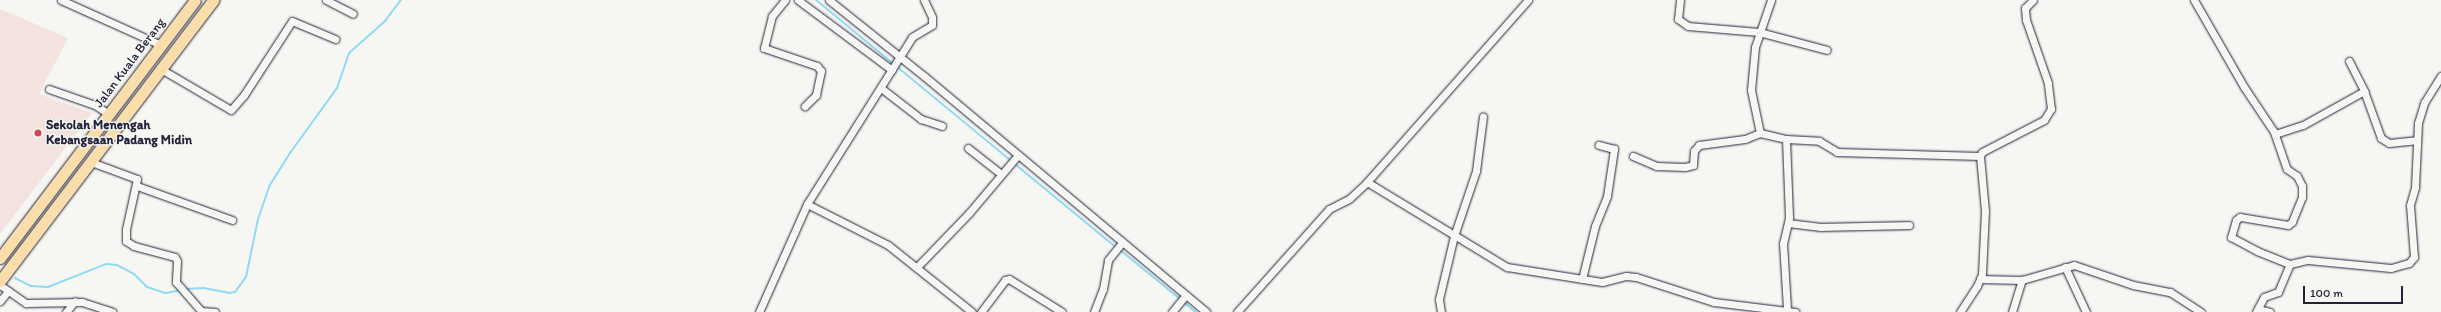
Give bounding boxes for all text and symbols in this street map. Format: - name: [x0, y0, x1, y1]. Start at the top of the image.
- street label: Jalan Kuala Berang: [91, 15, 169, 111]
- place label: Sekolah Menengah Kebangsaan Padang Midin: [46, 118, 191, 149]
- marker: Sekolah Menengah Kebangsaan Padang Midin: [33, 128, 43, 138]
- scale bar: [2305, 278, 2405, 304]
- text: 100 m: [2310, 286, 2343, 300]

